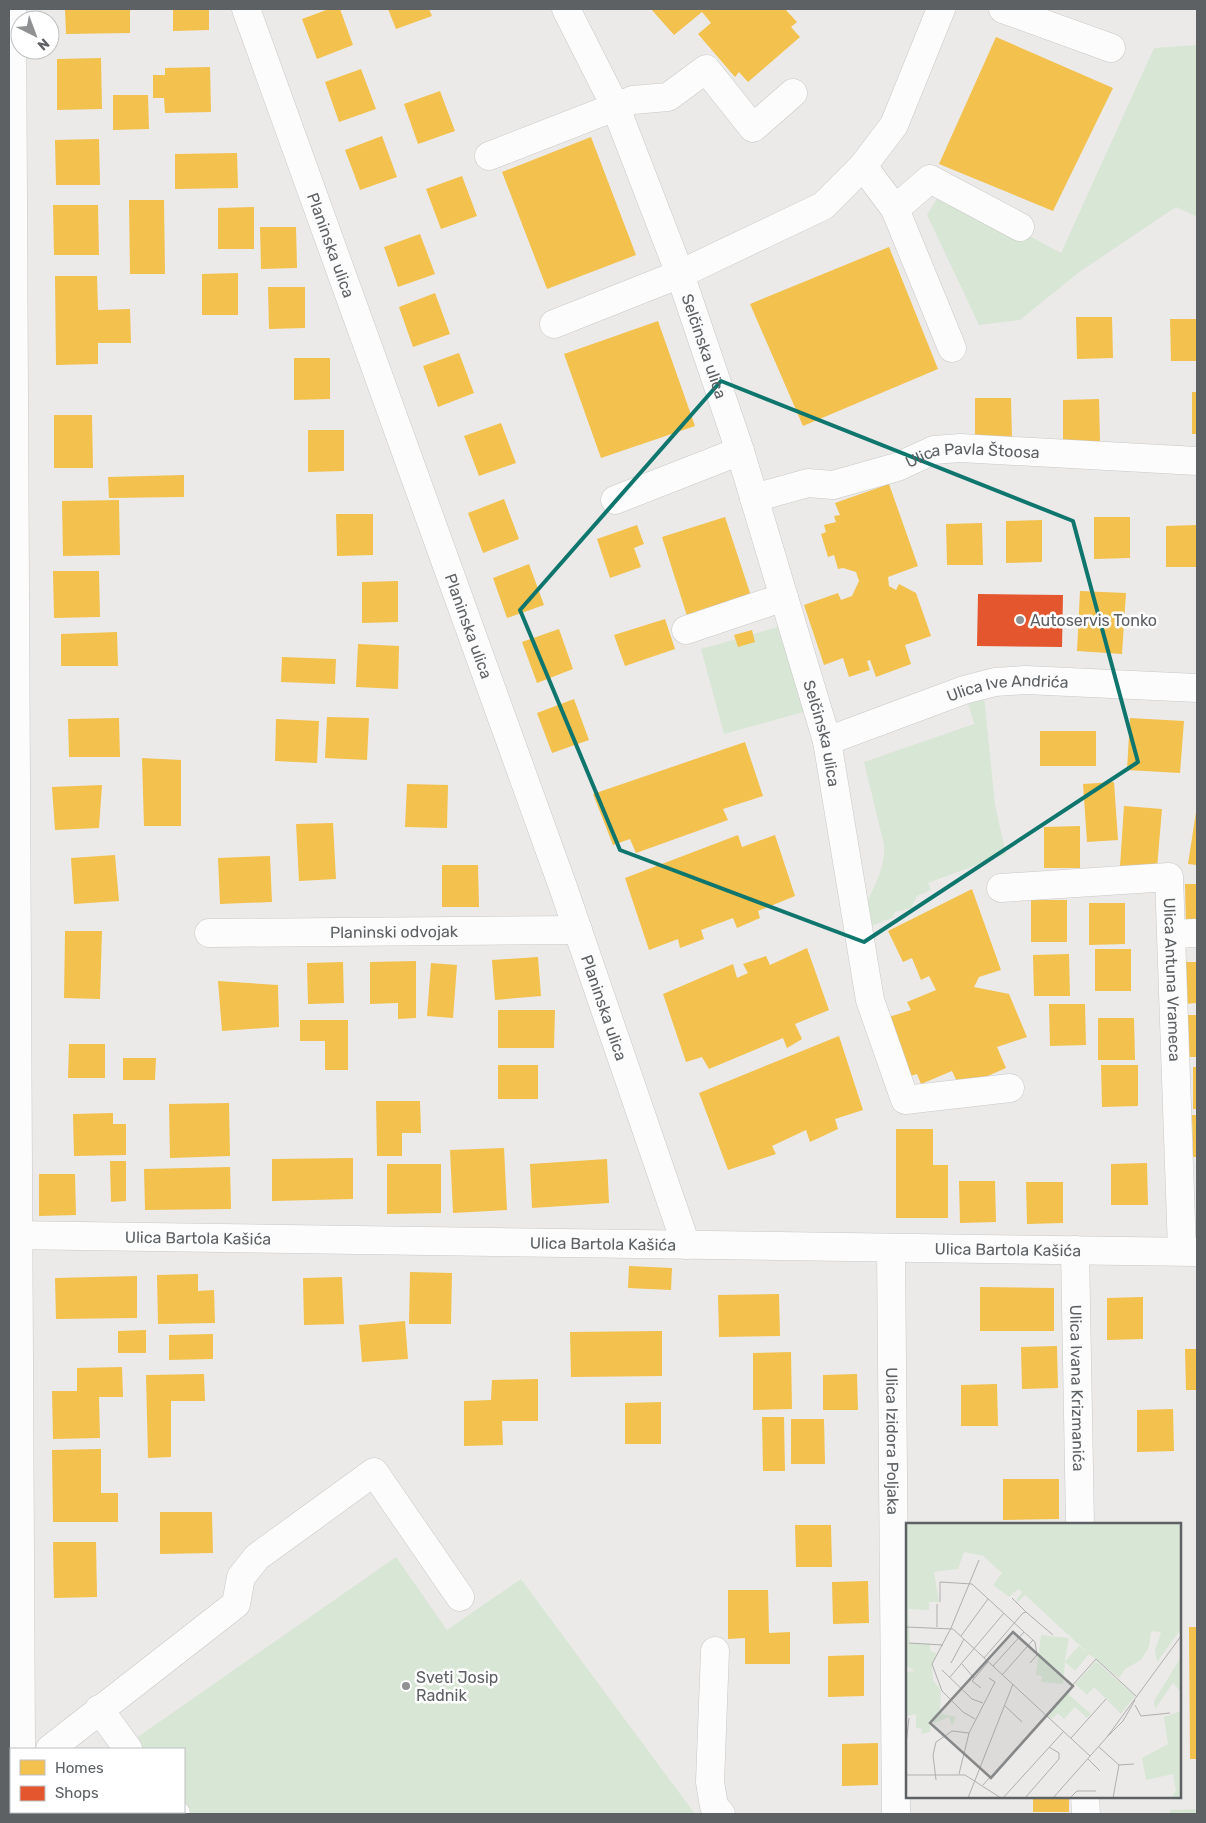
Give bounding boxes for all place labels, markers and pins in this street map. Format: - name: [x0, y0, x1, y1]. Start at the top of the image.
- place label: Autoservis Tonko: [1030, 611, 1157, 630]
- marker: Autoservis Tonko: [1014, 614, 1026, 626]
- place label: Sveti Josip Radnik: [416, 1668, 498, 1705]
- marker: Sveti Josip Radnik: [400, 1680, 412, 1692]

